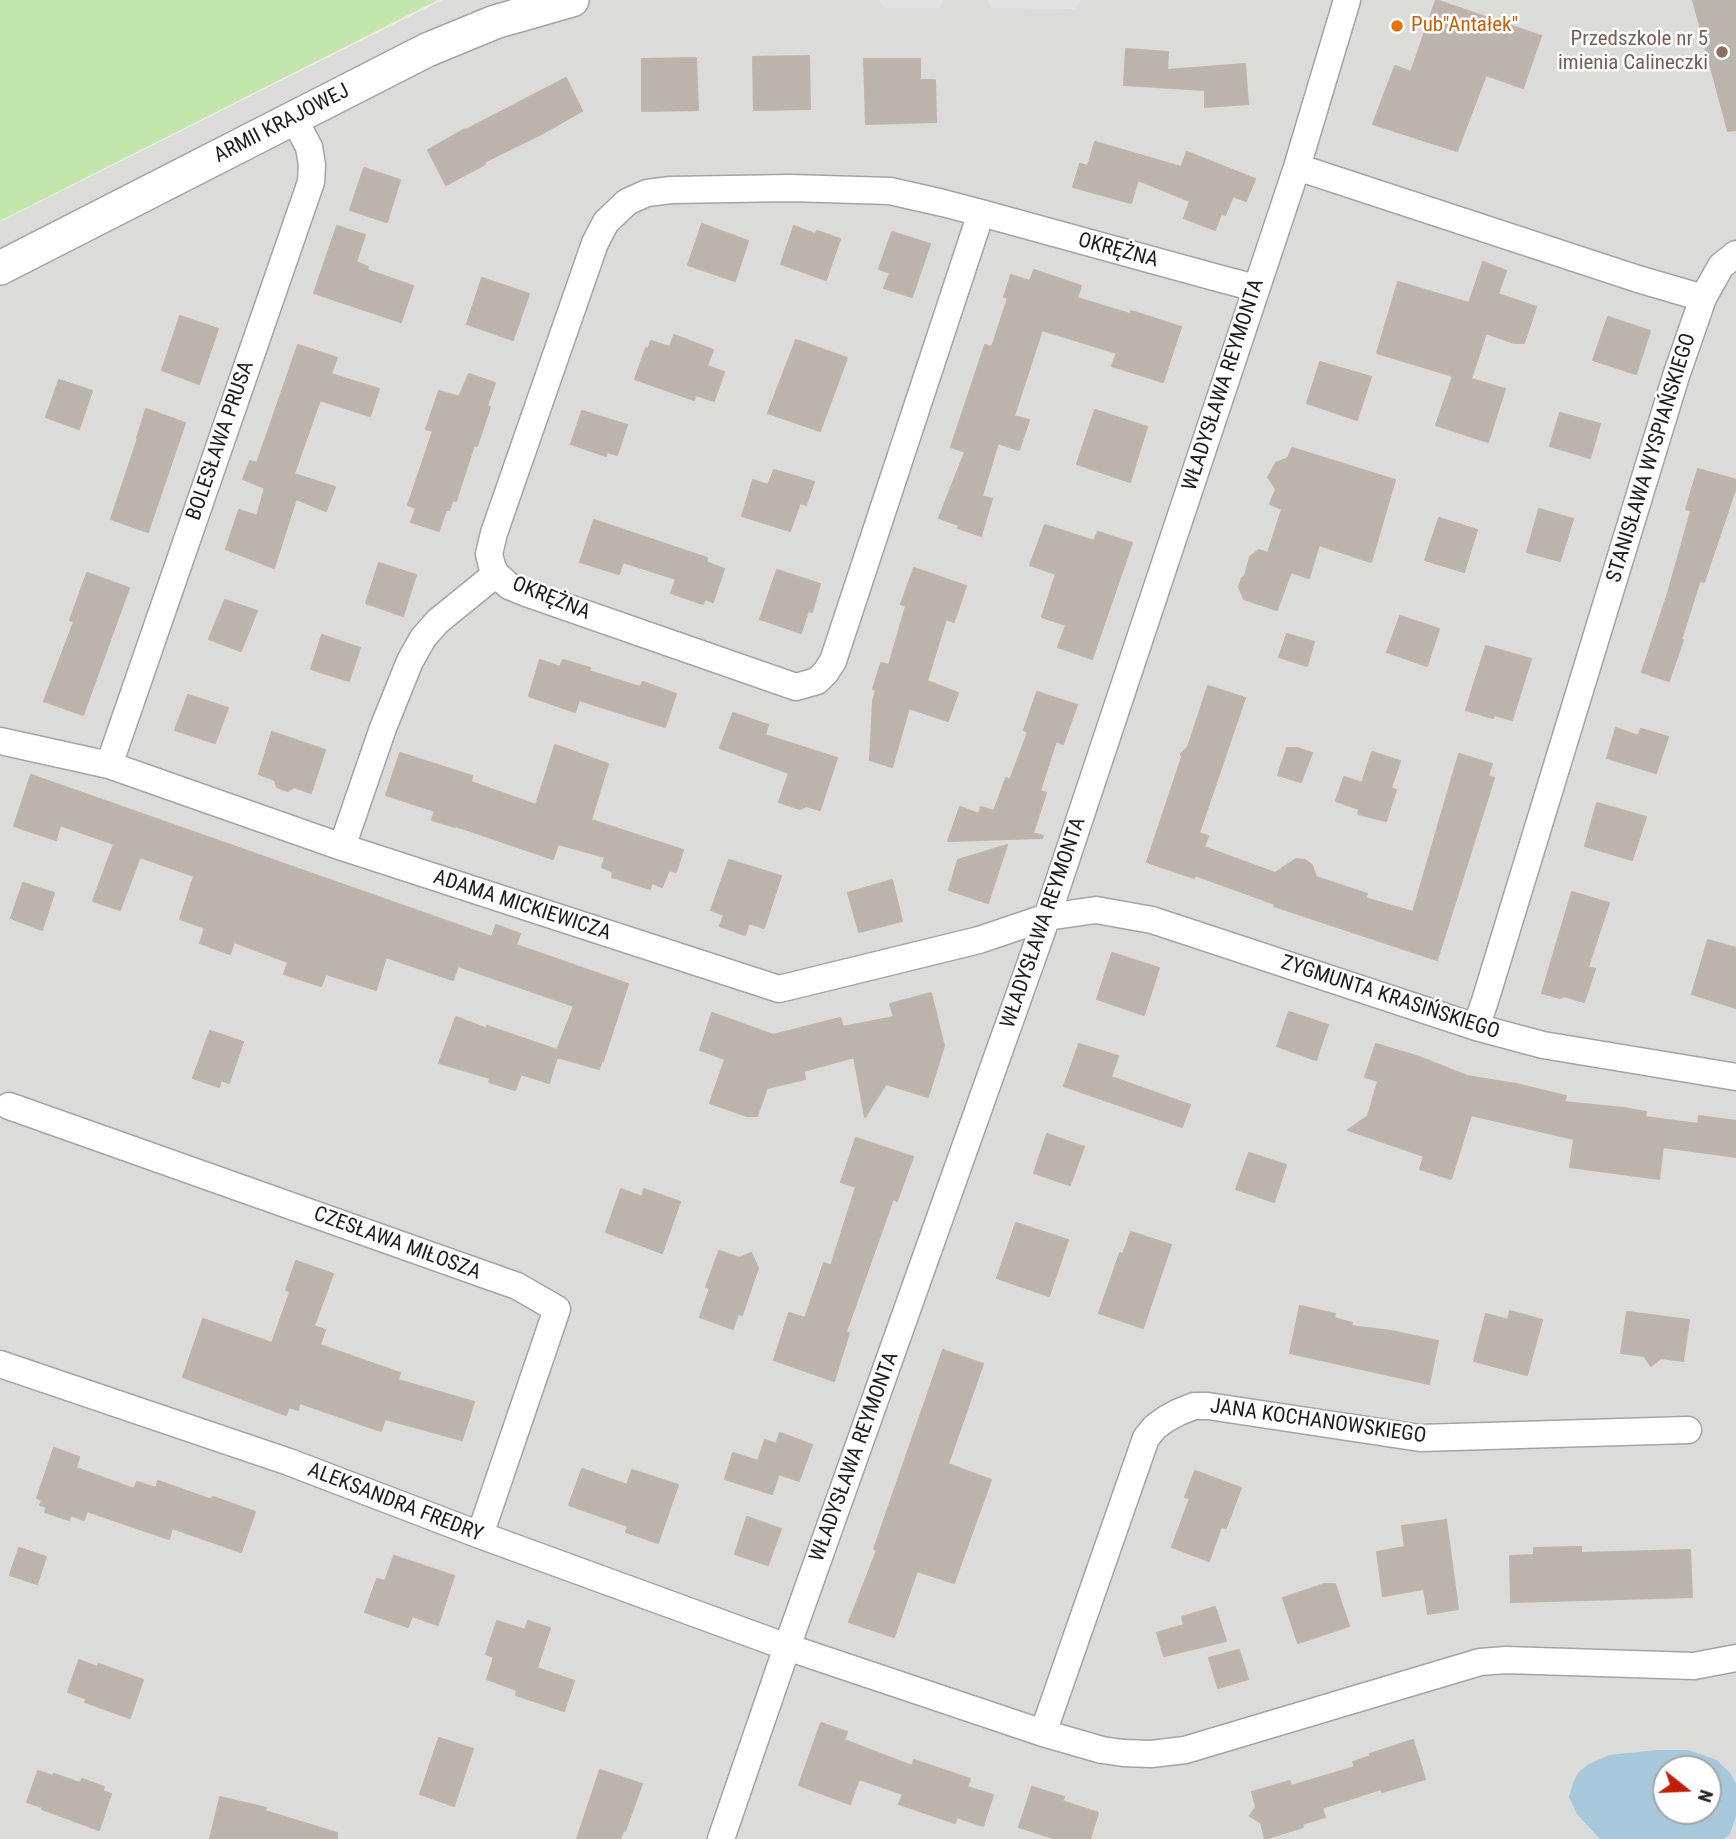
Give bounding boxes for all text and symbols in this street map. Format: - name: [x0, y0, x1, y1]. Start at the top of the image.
- place label: Pub"Antałek": [1411, 13, 1518, 39]
- marker: Pub"Antałek": [1389, 18, 1405, 34]
- place label: Przedszkole nr 5 imienia Calineczki: [1558, 27, 1708, 77]
- marker: Przedszkole nr 5 imienia Calineczki: [1714, 44, 1730, 60]
- street label: ARMII KRAJOWEJ: [210, 79, 354, 169]
- street label: OKRĘŻNA: [1075, 228, 1161, 274]
- street label: WŁADYSŁAWA REYMONTA: [1178, 276, 1270, 494]
- street label: STANISŁAWA WYSPIAŃSKIEGO: [1602, 330, 1702, 586]
- street label: BOLESŁAWA PRUSA: [182, 358, 260, 524]
- street label: OKRĘŻNA: [508, 572, 594, 626]
- street label: WŁADYSŁAWA REYMONTA: [996, 814, 1092, 1032]
- street label: ADAMA MICKIEWICZA: [430, 865, 614, 947]
- street label: ZYGMUNTA KRASIŃSKIEGO: [1277, 951, 1503, 1045]
- street label: CZESŁAWA MIŁOSZA: [310, 1202, 484, 1286]
- street label: WŁADYSŁAWA REYMONTA: [805, 1349, 905, 1565]
- street label: JANA KOCHANOWSKIEGO: [1208, 1394, 1428, 1450]
- street label: ALEKSANDRA FREDRY: [304, 1458, 486, 1548]
- north arrow: [1652, 1755, 1722, 1825]
- text: N: [1693, 1787, 1718, 1805]

